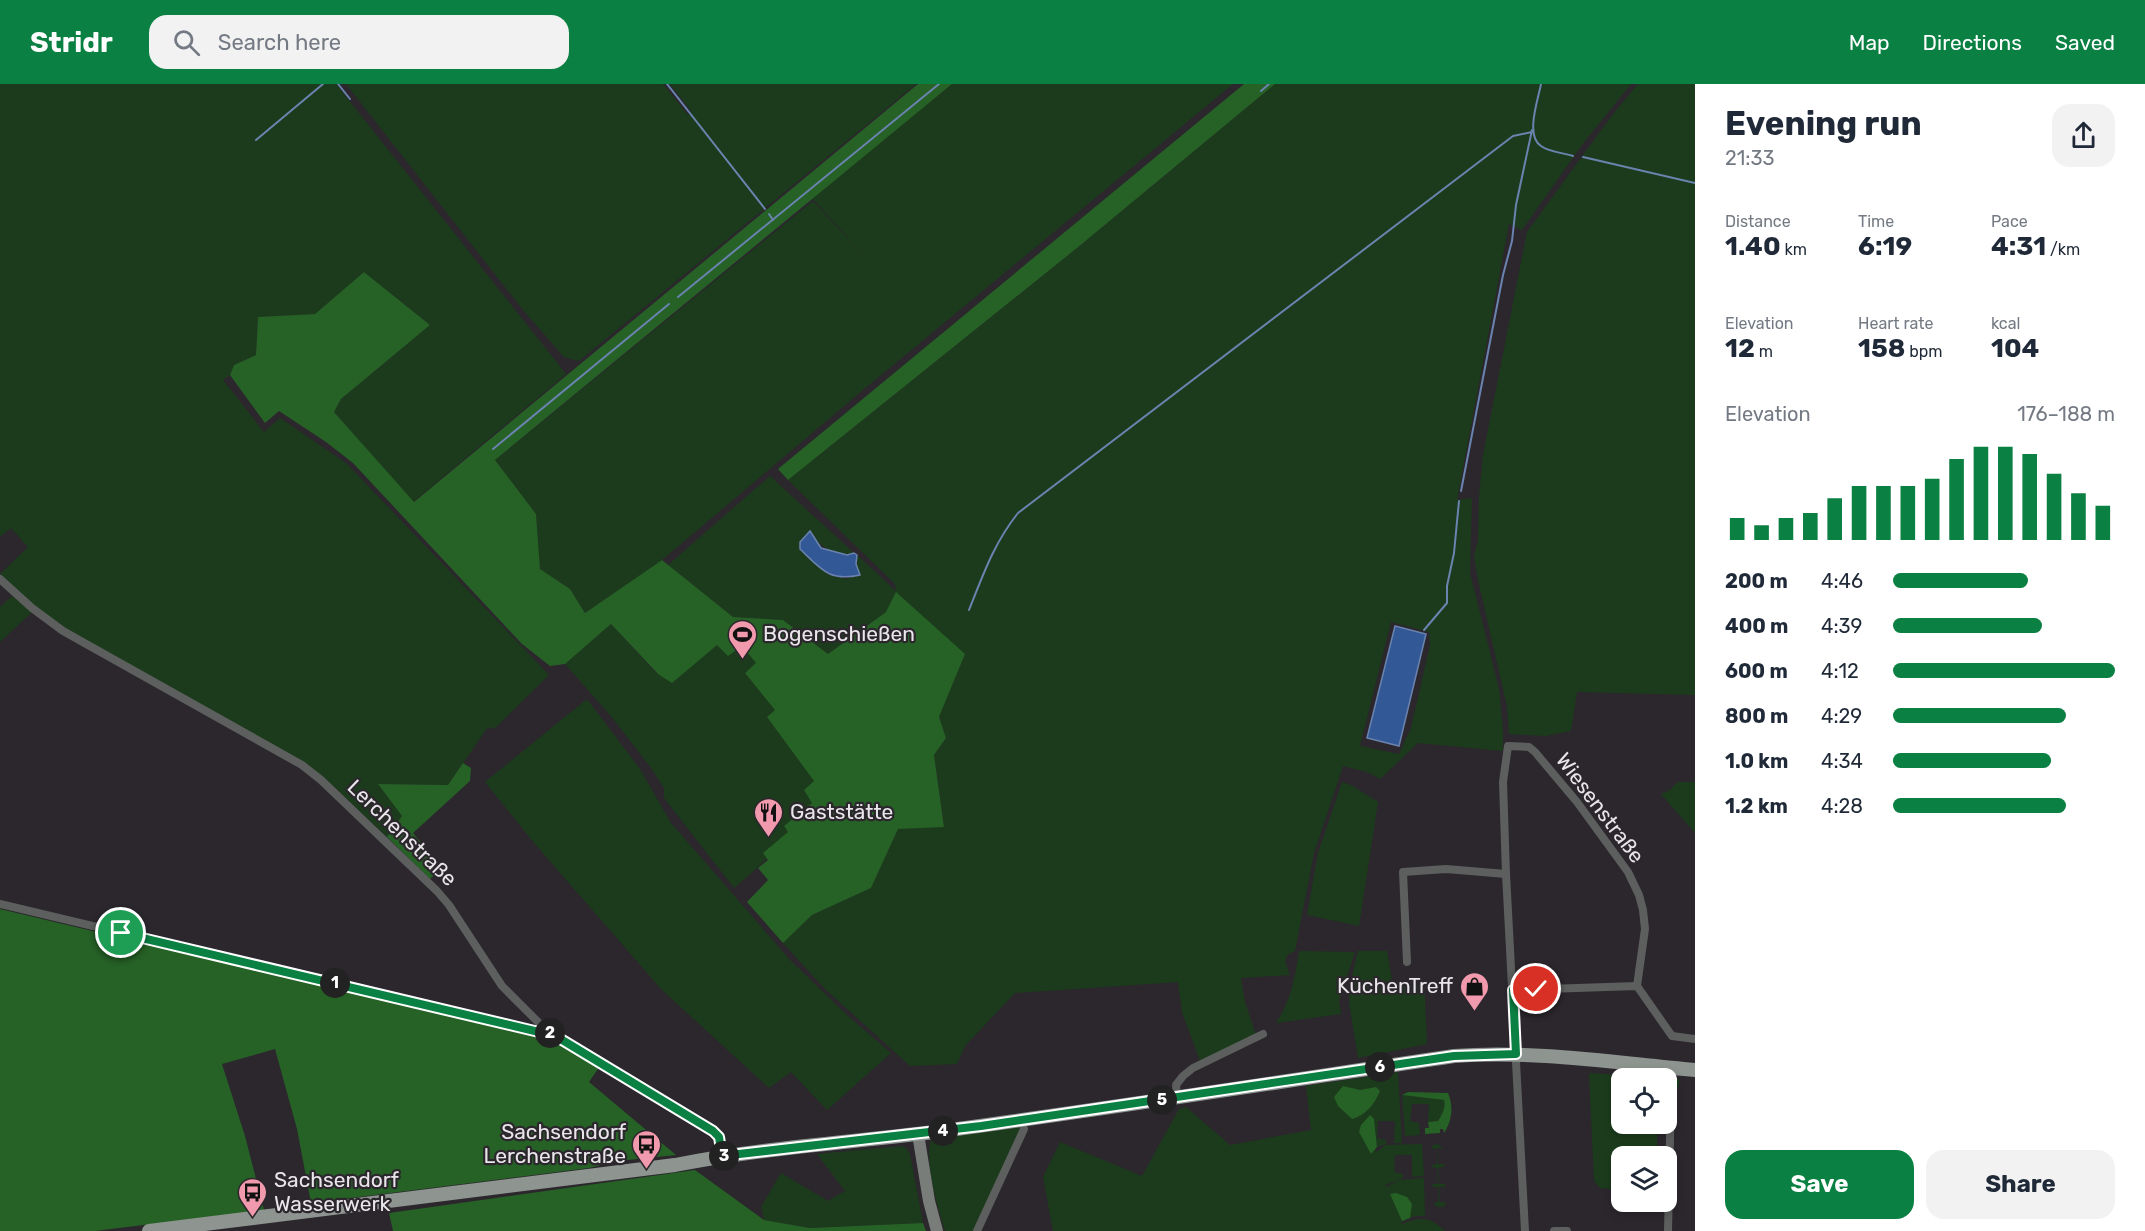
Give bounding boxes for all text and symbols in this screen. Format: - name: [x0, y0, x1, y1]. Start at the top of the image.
- search box: [149, 15, 569, 69]
- text: Stridr: [30, 26, 113, 59]
- icon: search: [170, 26, 203, 59]
- text: Search here: [218, 29, 341, 56]
- text: Map: [1849, 30, 1890, 55]
- text: Directions: [1923, 30, 2022, 55]
- text: Saved: [2055, 30, 2115, 55]
- text: Evening run: [1725, 104, 1922, 143]
- button: share: [2052, 104, 2115, 167]
- text: 21:33: [1725, 146, 1774, 170]
- text: Distance: [1725, 212, 1791, 231]
- text: Time: [1858, 212, 1894, 231]
- text: Pace: [1991, 212, 2028, 231]
- text: 1.40: [1725, 231, 1781, 262]
- text: 6:19: [1858, 231, 1912, 262]
- text: 4:31: [1991, 231, 2046, 262]
- text: km: [1781, 240, 1807, 259]
- text: /km: [2046, 240, 2080, 259]
- text: Elevation: [1725, 314, 1794, 333]
- text: Heart rate: [1858, 314, 1933, 333]
- text: kcal: [1991, 314, 2020, 333]
- text: 12: [1725, 333, 1755, 364]
- text: 158: [1858, 333, 1905, 364]
- text: 104: [1991, 333, 2039, 364]
- text: m: [1755, 342, 1773, 361]
- text: bpm: [1905, 342, 1943, 361]
- text: Elevation: [1725, 402, 1811, 426]
- text: 176–188 m: [2017, 402, 2115, 426]
- text: 200 m: [1725, 569, 1788, 593]
- text: 4:46: [1821, 569, 1863, 593]
- text: 400 m: [1725, 614, 1788, 638]
- text: 4:39: [1821, 614, 1862, 638]
- sports icon: Bogenschießen: [726, 618, 758, 660]
- place label: Bogenschießen: [763, 621, 915, 646]
- text: 600 m: [1725, 659, 1788, 683]
- text: 4:12: [1821, 659, 1859, 683]
- text: 800 m: [1725, 704, 1788, 728]
- text: 4:29: [1821, 704, 1862, 728]
- street label: Wiesenstraße: [1551, 748, 1650, 868]
- text: 1.0 km: [1725, 749, 1788, 773]
- text: 4:34: [1821, 749, 1863, 773]
- street label: Lerchenstraße: [342, 774, 462, 891]
- text: 1.2 km: [1725, 794, 1788, 818]
- text: 4:28: [1821, 794, 1863, 818]
- restaurant icon: Gaststätte: [753, 796, 785, 838]
- place label: Gaststätte: [790, 799, 893, 824]
- pin: [95, 907, 146, 958]
- icon: arrive: [104, 916, 137, 949]
- pin: [1510, 963, 1561, 1014]
- pin: 1: [320, 968, 350, 998]
- shop icon: KüchenTreff: [1458, 970, 1490, 1012]
- icon: check: [1519, 972, 1552, 1005]
- text: 1: [331, 973, 339, 992]
- place label: KüchenTreff: [1337, 973, 1453, 998]
- pin: 2: [535, 1018, 565, 1048]
- text: 2: [545, 1023, 555, 1042]
- pin: 6: [1365, 1052, 1395, 1082]
- text: 6: [1375, 1057, 1385, 1076]
- map controls: [1611, 1068, 1677, 1212]
- button: locate: [1611, 1068, 1677, 1134]
- pin: 5: [1147, 1085, 1177, 1115]
- text: 5: [1157, 1090, 1167, 1109]
- pin: 4: [928, 1116, 958, 1146]
- place label: Sachsendorf Lerchenstraße: [484, 1119, 626, 1168]
- text: 4: [938, 1121, 948, 1140]
- bus stop icon: Sachsendorf Lerchenstraße: [631, 1128, 663, 1170]
- pin: 3: [709, 1141, 739, 1171]
- text: 3: [719, 1146, 729, 1165]
- button: layers: [1611, 1146, 1677, 1212]
- button: Save: [1725, 1150, 1914, 1219]
- button: Share: [1926, 1150, 2115, 1219]
- place label: Sachsendorf Wasserwerk: [274, 1167, 399, 1216]
- bus stop icon: Sachsendorf Wasserwerk: [237, 1176, 269, 1218]

